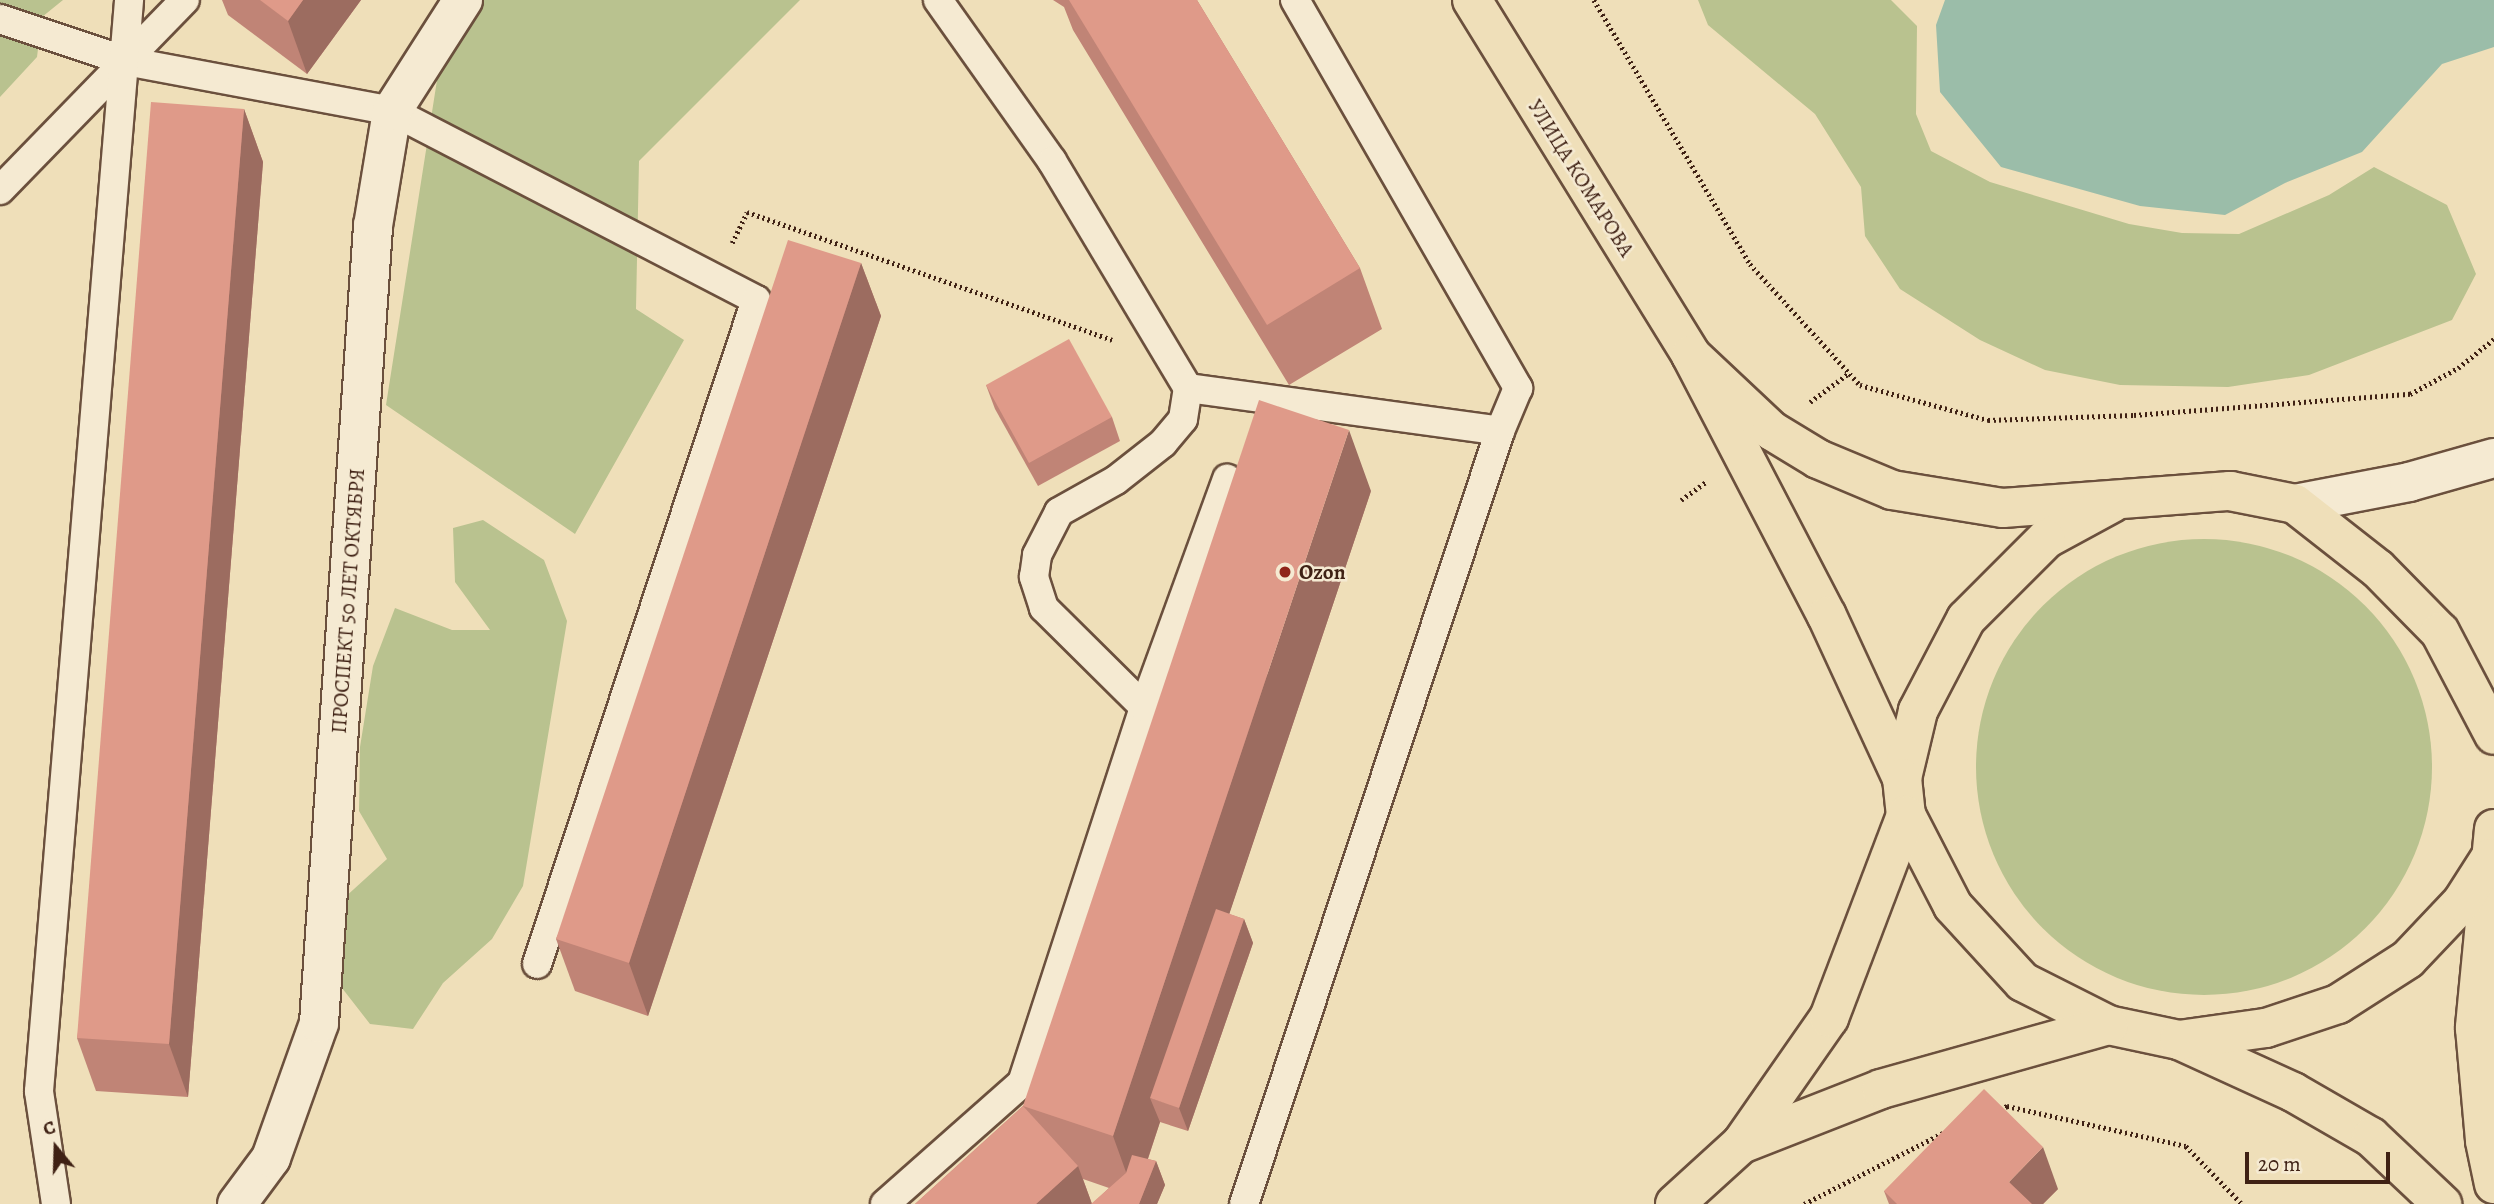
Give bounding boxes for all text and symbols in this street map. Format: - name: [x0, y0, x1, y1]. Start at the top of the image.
- street label: УЛИЦА КОМАРОВА: [1522, 95, 1640, 261]
- street label: ПРОСПЕКТ 50 ЛЕТ ОКТЯБРЯ: [326, 468, 370, 734]
- place label: Ozon: [1299, 559, 1345, 585]
- marker: Ozon: [1277, 564, 1293, 580]
- north arrow: [21, 1113, 91, 1183]
- text: С: [39, 1114, 59, 1142]
- scale bar: [2249, 1138, 2394, 1182]
- text: 20 m: [2258, 1150, 2301, 1178]

